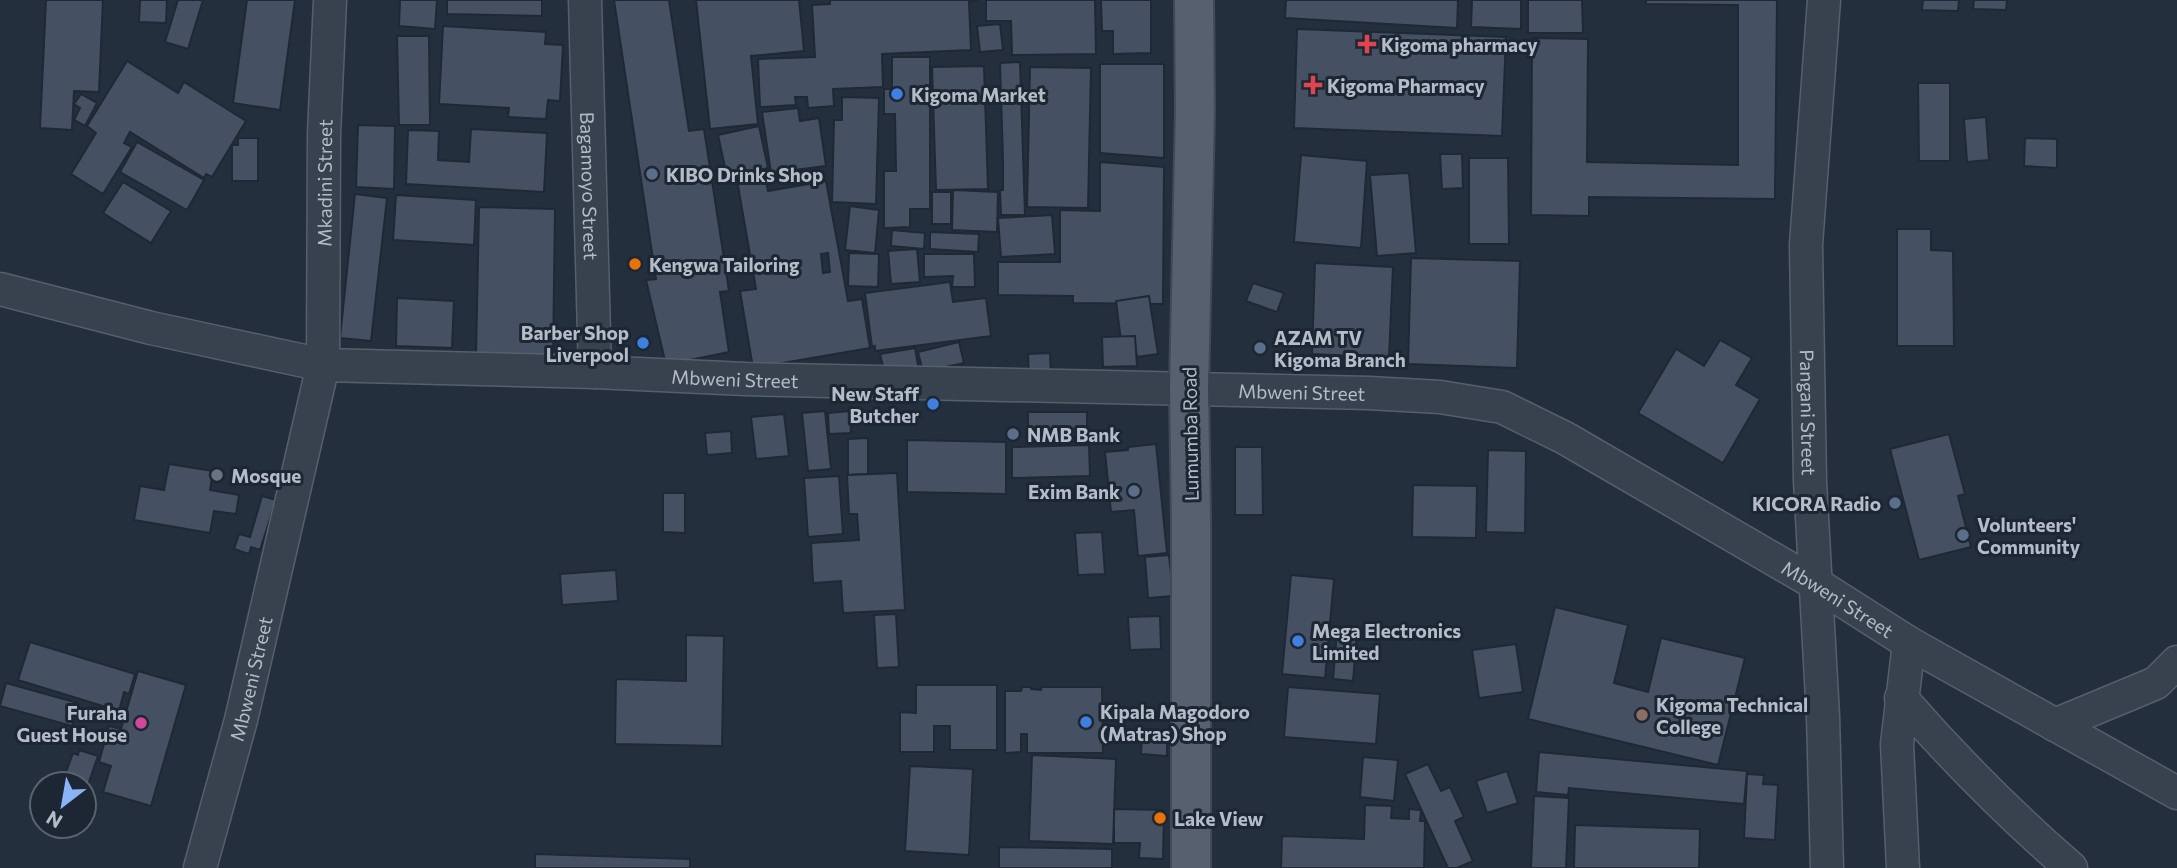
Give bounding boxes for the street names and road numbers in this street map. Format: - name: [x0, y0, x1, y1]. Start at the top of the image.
- street label: Bagamoyo Street: [577, 112, 603, 260]
- street label: Mkadini Street: [312, 118, 336, 247]
- street label: Pangani Street: [1796, 349, 1821, 476]
- street label: Mbweni Street: [671, 364, 799, 392]
- street label: Lumumba Road: [1177, 367, 1203, 501]
- street label: Mbweni Street: [1238, 379, 1366, 404]
- street label: Mbweni Street: [1778, 555, 1898, 642]
- street label: Mbweni Street: [224, 614, 276, 744]

